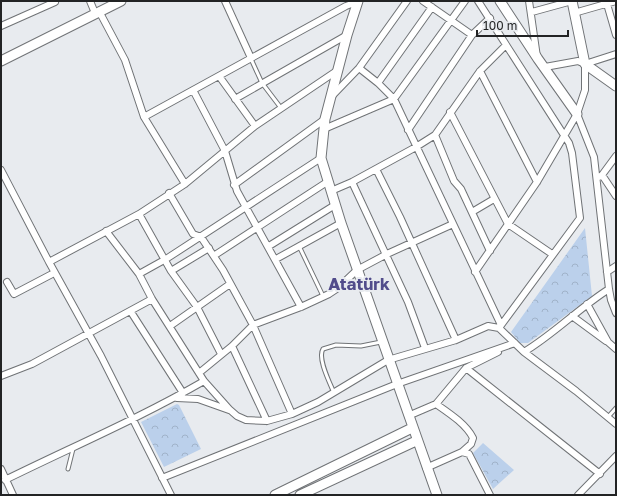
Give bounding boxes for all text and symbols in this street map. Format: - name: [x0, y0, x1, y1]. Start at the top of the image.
- scale bar: [477, 12, 568, 38]
- text: 100 m: [483, 18, 517, 33]
- district label: Atatürk: [328, 273, 390, 294]

